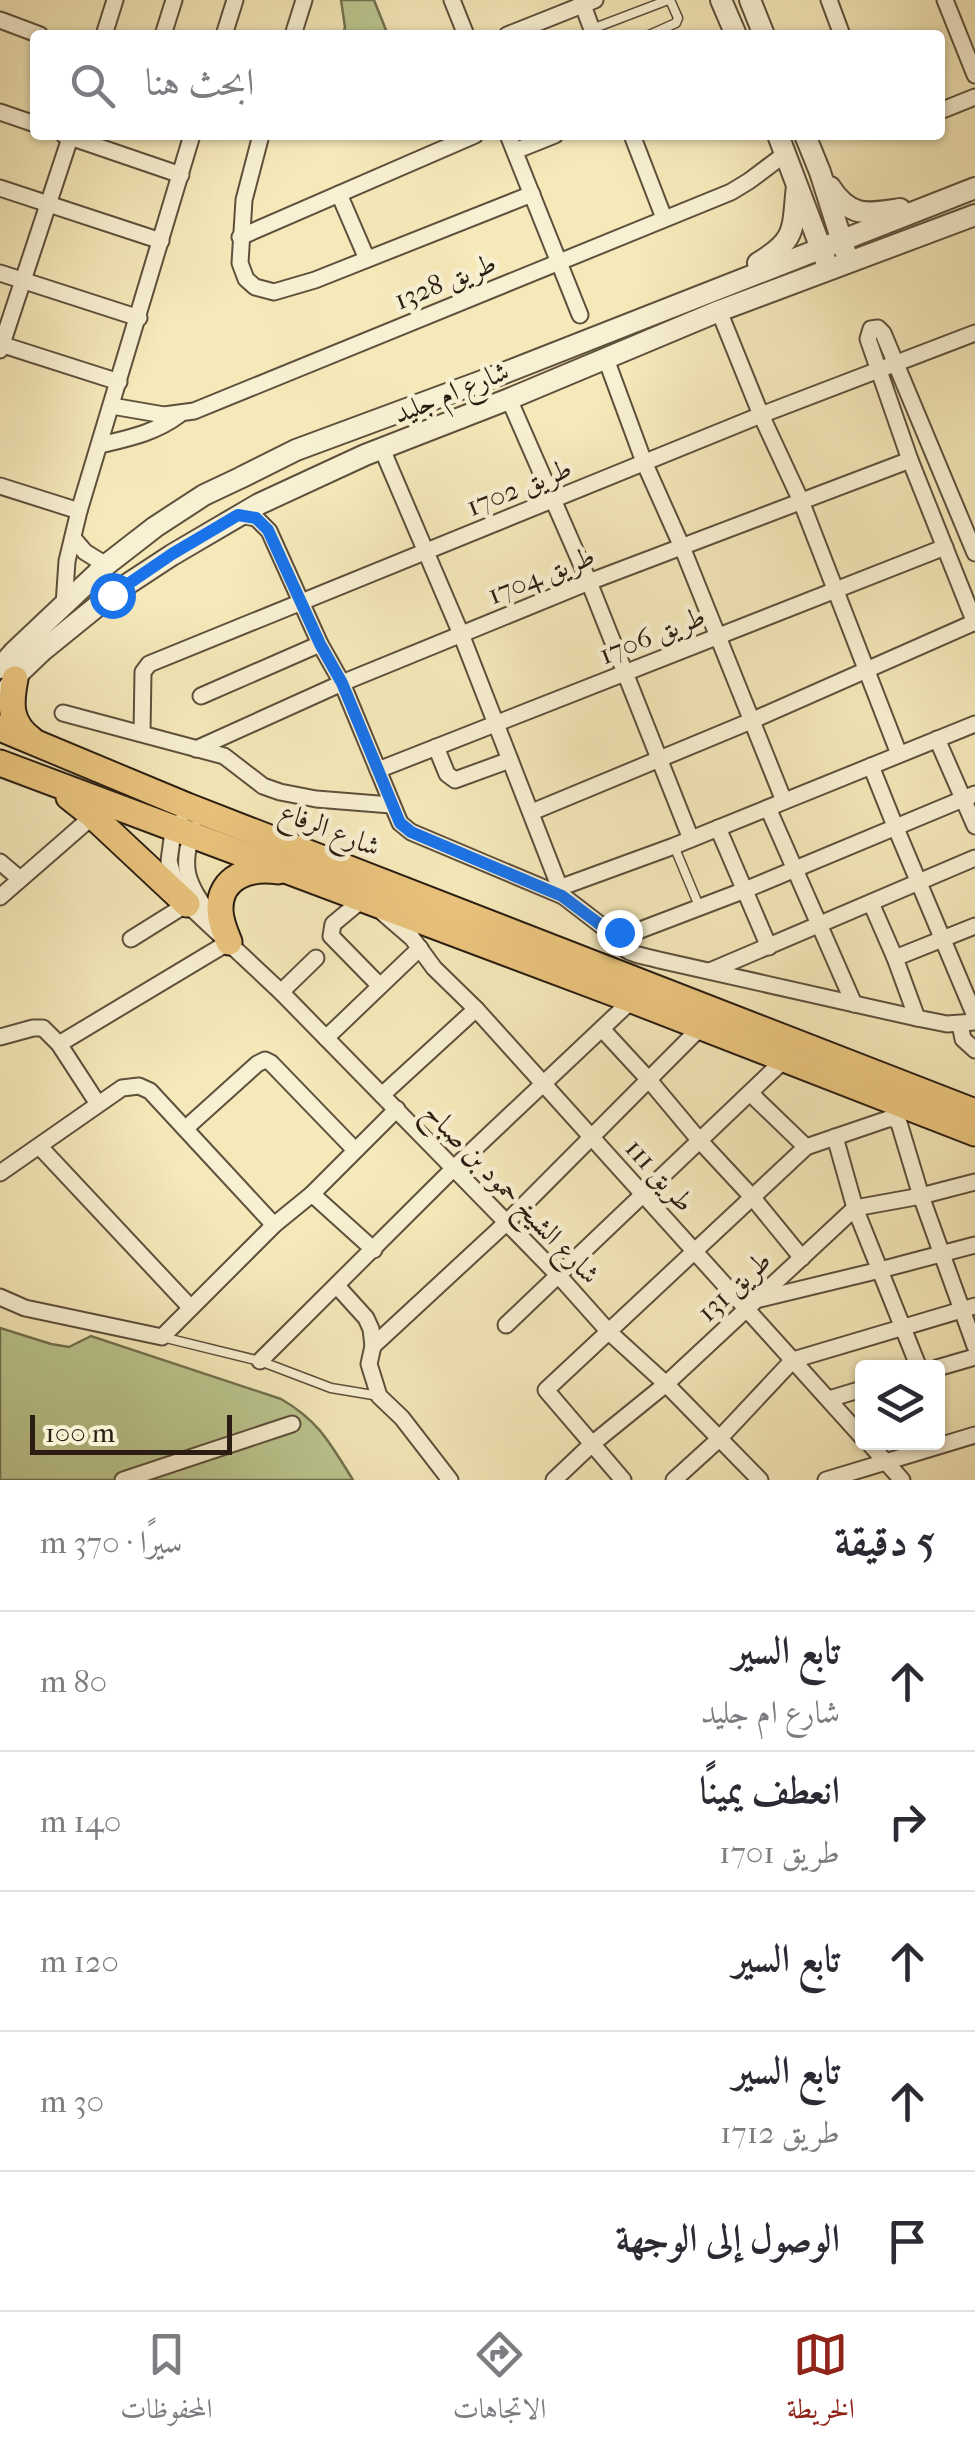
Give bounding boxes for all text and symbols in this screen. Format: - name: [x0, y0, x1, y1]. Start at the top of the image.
- search box: [30, 30, 945, 140]
- icon: search: [65, 58, 120, 113]
- text: ابحث هنا: [145, 60, 255, 105]
- street label: طريق 1328: [389, 246, 501, 317]
- street label: شارع ام جليد: [388, 354, 517, 438]
- street label: طريق 1702: [462, 451, 577, 524]
- street label: طريق 1704: [483, 539, 600, 612]
- route start: [90, 573, 136, 619]
- street label: طريق 1706: [594, 599, 710, 672]
- street label: شارع الرفاع: [273, 795, 385, 870]
- route end: [597, 910, 643, 956]
- street label: شارع الشيخ حمود بن صباح: [411, 1096, 607, 1297]
- street label: طريق 111: [618, 1132, 701, 1219]
- street label: طريق 131: [690, 1244, 778, 1329]
- map controls: [855, 1360, 945, 1450]
- button: layers: [855, 1360, 945, 1450]
- scale bar: [30, 1410, 232, 1454]
- text: 100 m: [45, 1416, 115, 1449]
- text: 5 دقيقة: [835, 1517, 935, 1566]
- text: سيرًا · 370 m: [40, 1524, 182, 1561]
- text: تابع السير: [733, 1628, 840, 1673]
- icon: ahead: [880, 1654, 935, 1709]
- text: 80 m: [40, 1663, 107, 1700]
- text: شارع ام جليد: [701, 1694, 840, 1731]
- text: انعطف يمينًا: [699, 1768, 840, 1813]
- icon: right: [880, 1794, 935, 1849]
- text: 140 m: [40, 1803, 121, 1840]
- text: طريق 1701: [719, 1834, 840, 1871]
- icon: ahead: [880, 1934, 935, 1989]
- text: تابع السير: [733, 1936, 840, 1981]
- text: 120 m: [40, 1943, 119, 1980]
- text: تابع السير: [733, 2048, 840, 2093]
- icon: ahead: [880, 2074, 935, 2129]
- text: 30 m: [40, 2083, 104, 2120]
- text: طريق 1712: [720, 2114, 840, 2151]
- icon: arrive: [880, 2214, 935, 2269]
- text: الوصول إلى الوجهة: [616, 2216, 840, 2261]
- tab: المحفوظات: [120, 2327, 212, 2436]
- tab: الاتجاهات: [453, 2327, 546, 2436]
- tab: الخريطة: [787, 2327, 855, 2436]

